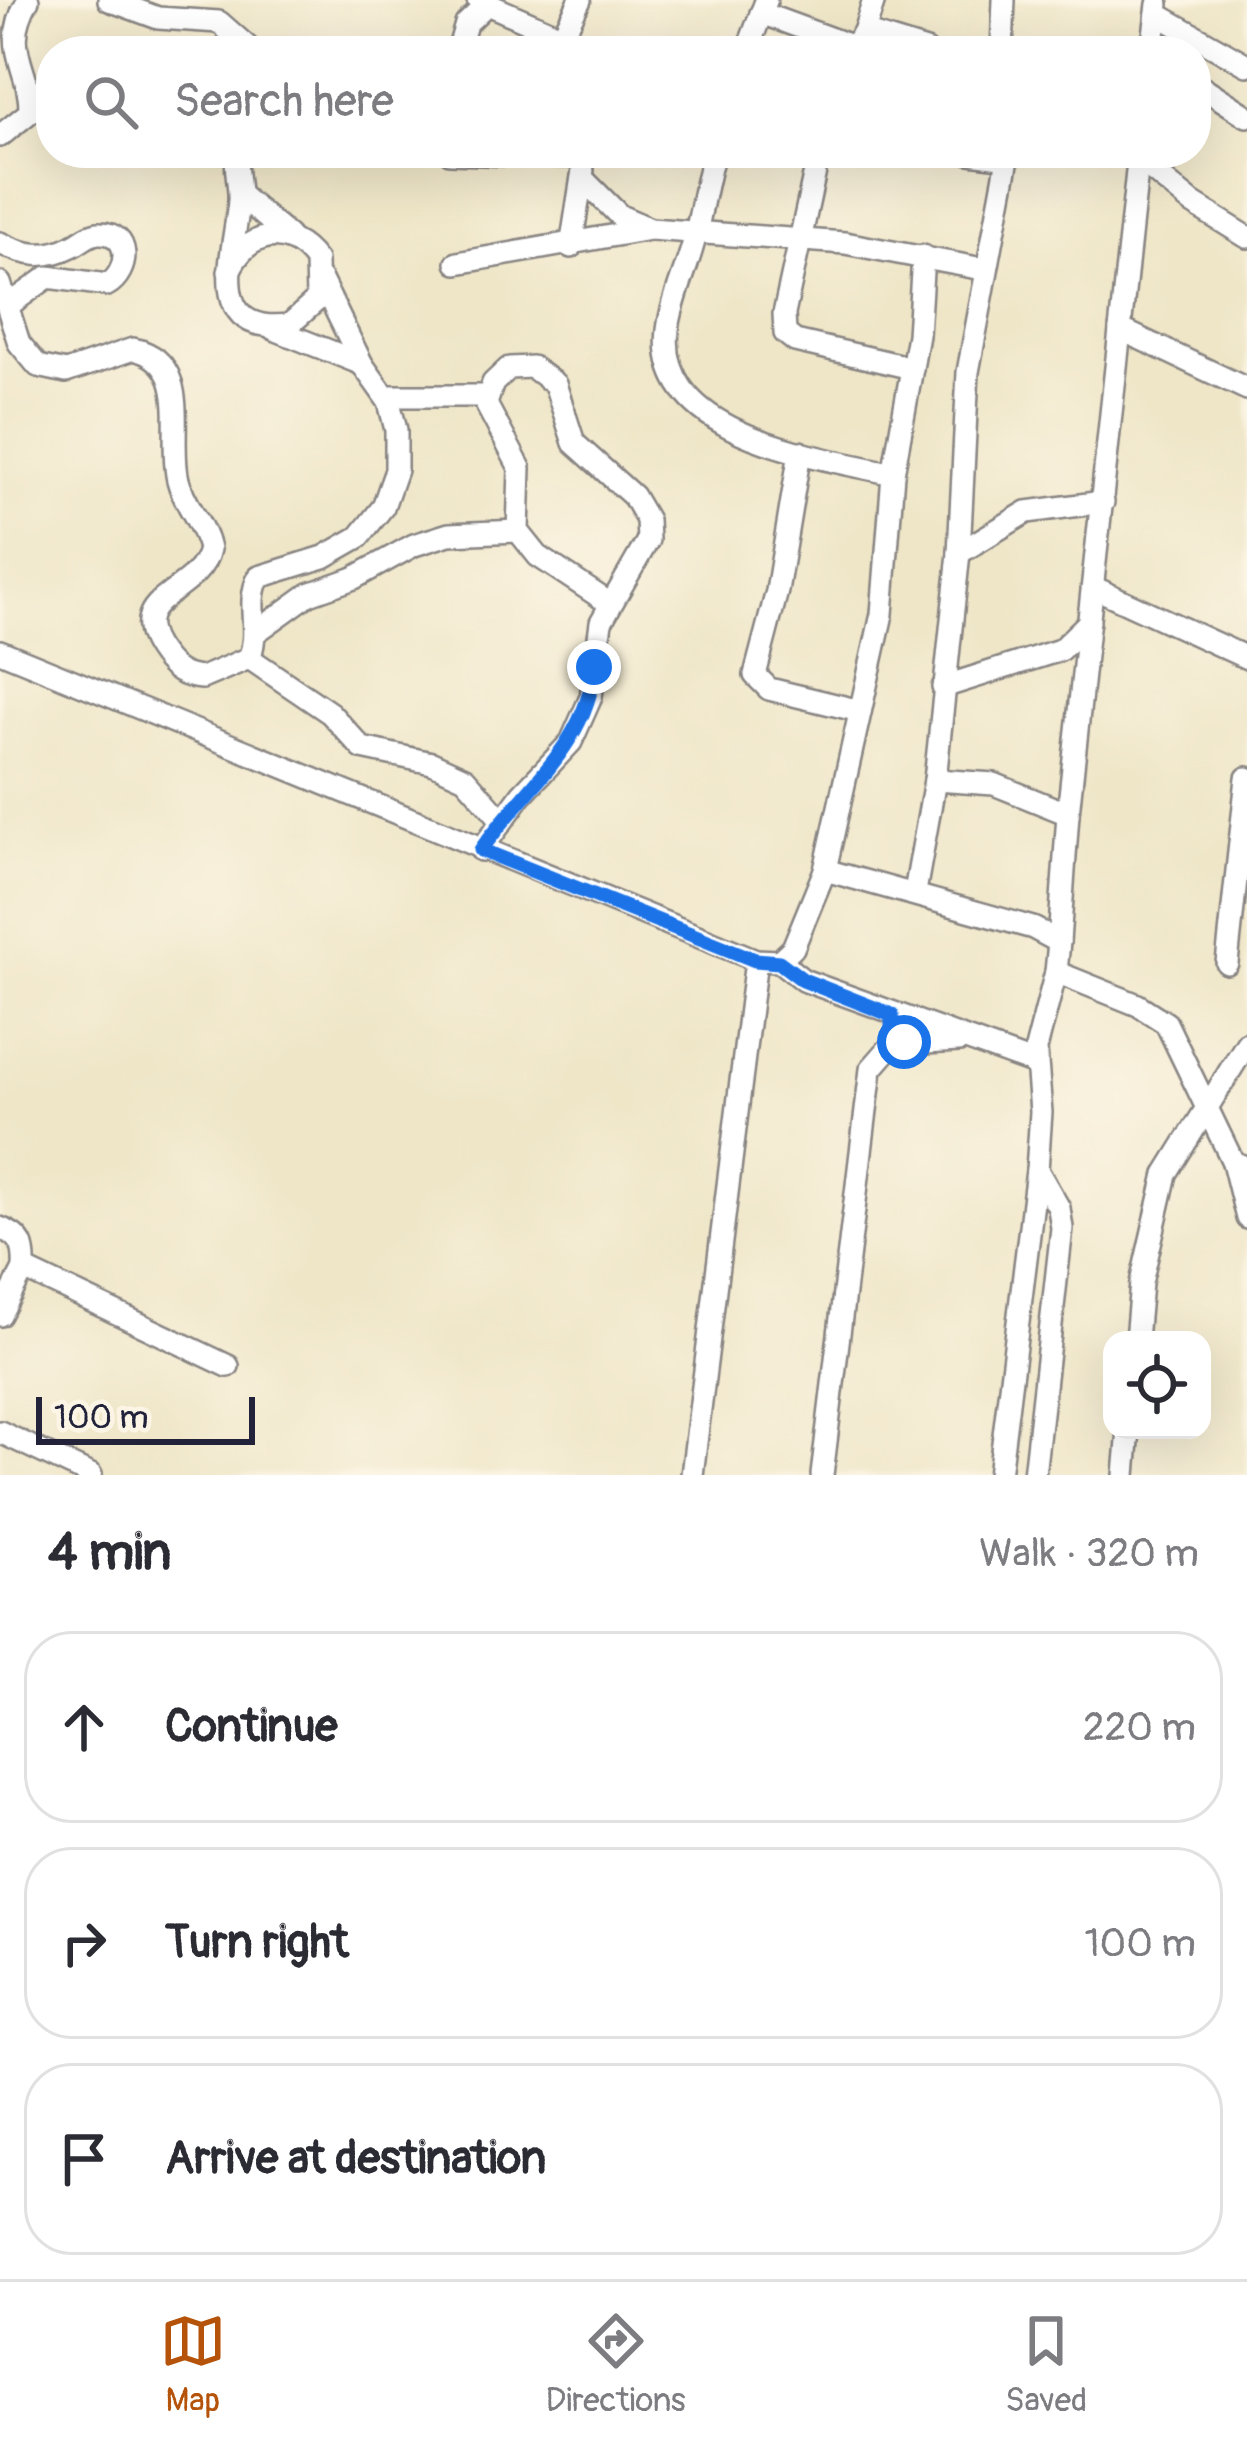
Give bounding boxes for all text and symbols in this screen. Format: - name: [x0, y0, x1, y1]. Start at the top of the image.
- search box: [36, 36, 1211, 168]
- icon: search: [78, 69, 144, 135]
- text: Search here: [174, 74, 394, 130]
- route end: [567, 640, 621, 694]
- route start: [877, 1015, 931, 1069]
- map controls: [1103, 1331, 1211, 1439]
- button: locate: [1103, 1331, 1211, 1439]
- scale bar: [36, 1391, 255, 1444]
- text: 100 m: [54, 1397, 148, 1438]
- text: 4 min: [48, 1521, 171, 1585]
- text: Walk · 320 m: [979, 1529, 1199, 1578]
- icon: ahead: [51, 1694, 117, 1760]
- text: Continue: [165, 1699, 338, 1755]
- text: 220 m: [1083, 1703, 1196, 1752]
- icon: right: [51, 1910, 117, 1976]
- text: Turn right: [165, 1915, 349, 1971]
- text: 100 m: [1084, 1919, 1196, 1968]
- icon: arrive: [51, 2126, 117, 2192]
- text: Arrive at destination: [165, 2131, 546, 2187]
- tab: Map: [160, 2308, 226, 2421]
- tab: Directions: [546, 2308, 686, 2421]
- tab: Saved: [1005, 2308, 1087, 2421]

